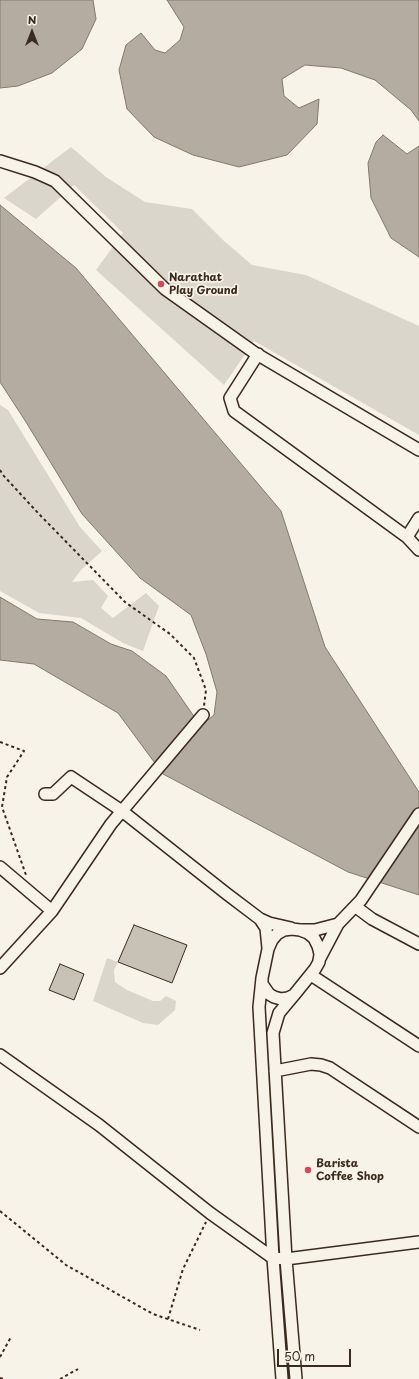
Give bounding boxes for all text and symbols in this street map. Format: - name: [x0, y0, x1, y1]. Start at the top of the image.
- text: N: [28, 11, 36, 28]
- north arrow: [12, 12, 52, 52]
- place label: Narathat Play Ground: [169, 271, 237, 297]
- marker: Narathat Play Ground: [156, 279, 166, 289]
- place label: Barista Coffee Shop: [316, 1157, 384, 1183]
- marker: Barista Coffee Shop: [303, 1165, 313, 1175]
- scale bar: [279, 1341, 353, 1367]
- text: 50 m: [284, 1347, 315, 1365]

